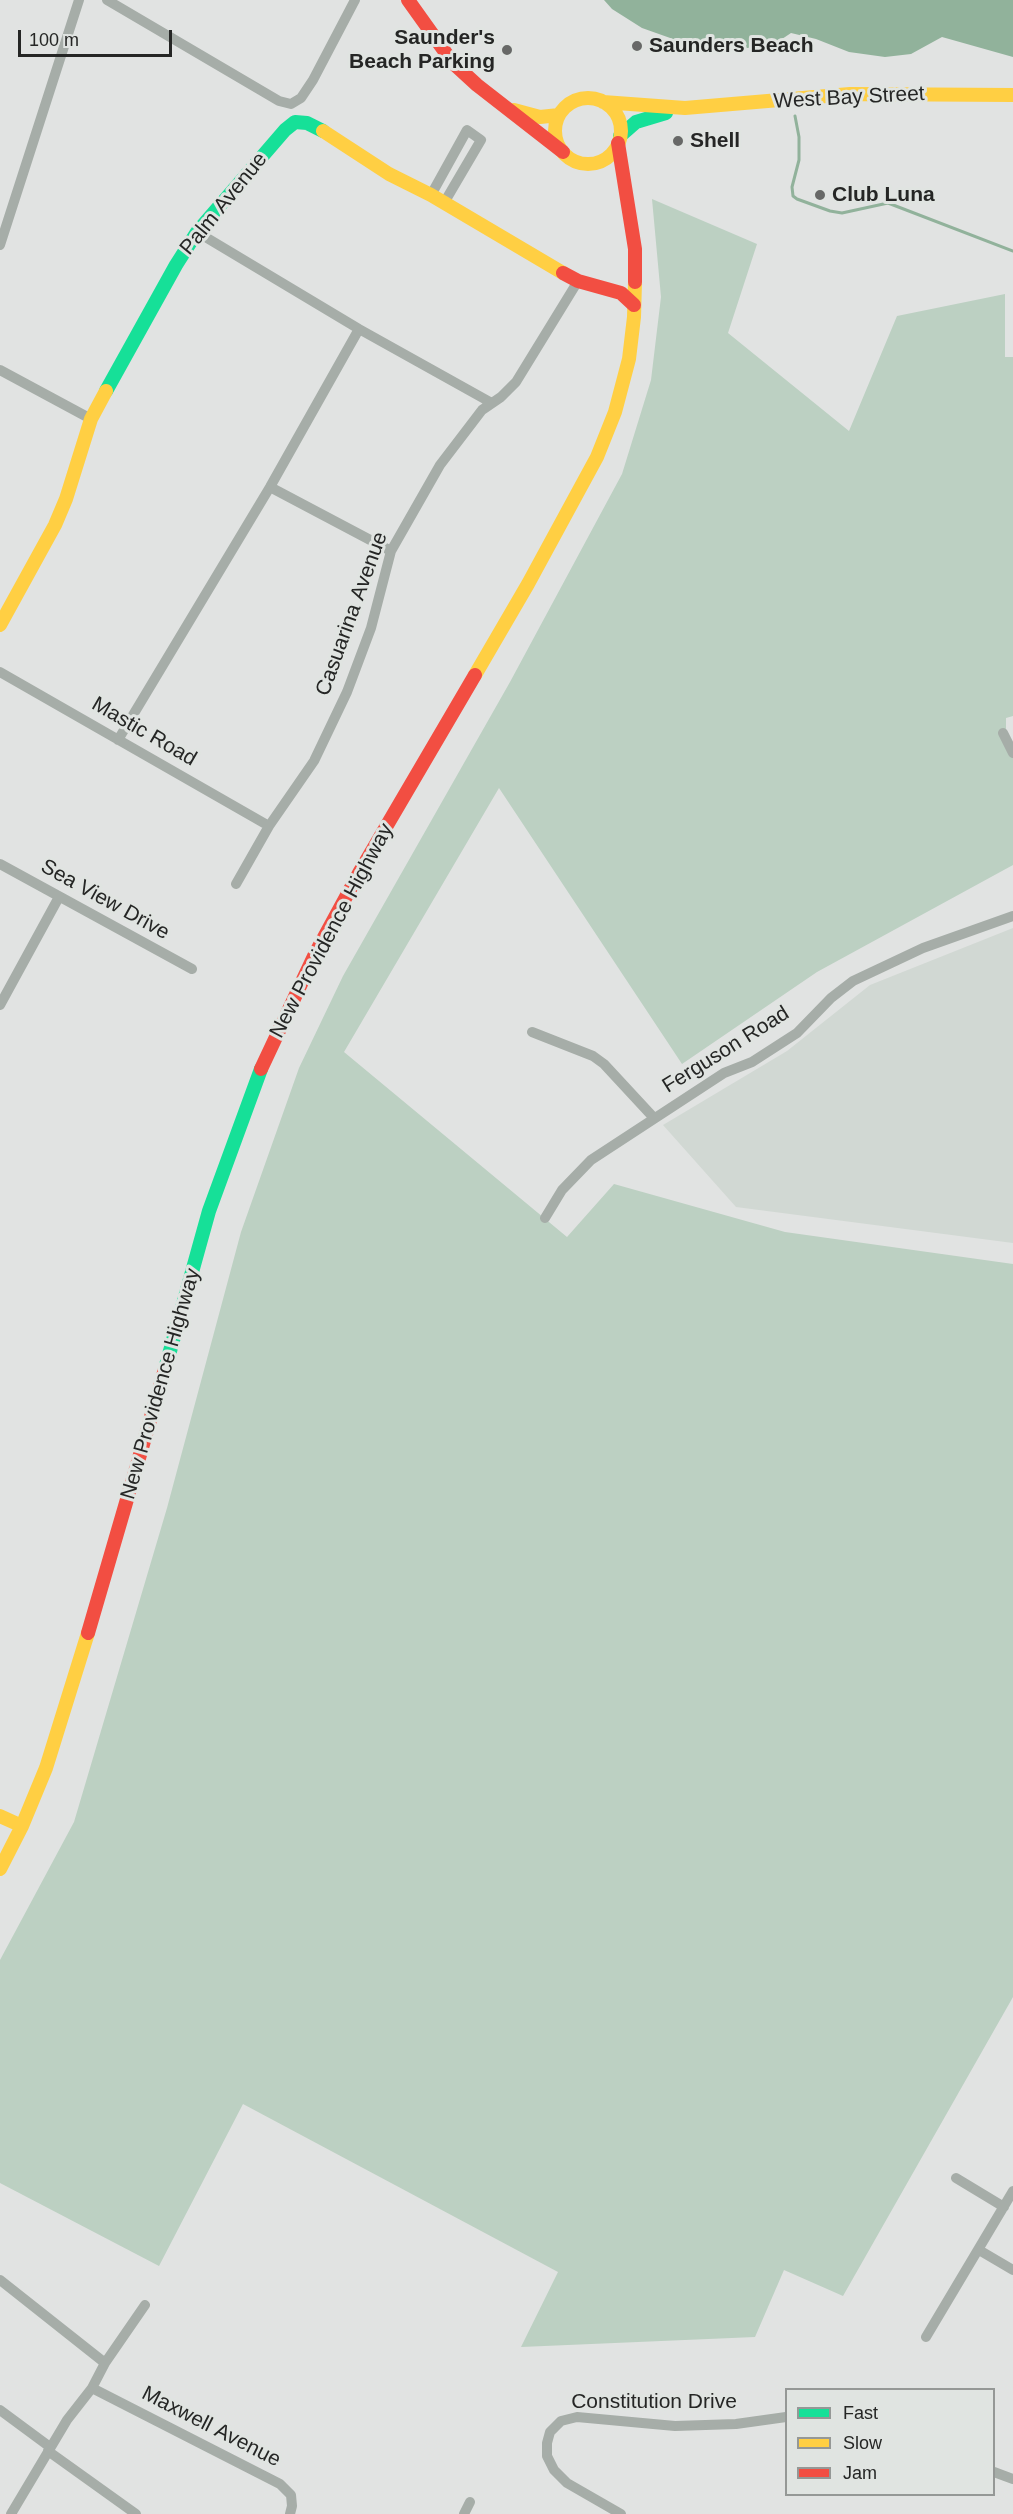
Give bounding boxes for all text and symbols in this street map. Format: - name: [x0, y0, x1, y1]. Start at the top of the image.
- scale bar: [21, 18, 176, 56]
- place label: Saunder's Beach Parking: [349, 25, 495, 75]
- text: 100 m: [29, 30, 79, 50]
- place label: Saunders Beach: [649, 33, 814, 59]
- marker: Saunders Beach: [630, 39, 644, 53]
- marker: Saunder's Beach Parking: [500, 43, 514, 57]
- street label: West Bay Street: [773, 81, 925, 115]
- place label: Shell: [690, 128, 740, 154]
- marker: Shell: [671, 134, 685, 148]
- street label: Palm Avenue: [175, 148, 273, 260]
- place label: Club Luna: [832, 182, 935, 208]
- marker: Club Luna: [813, 188, 827, 202]
- street label: Casuarina Avenue: [311, 529, 393, 699]
- street label: Mastic Road: [87, 692, 201, 772]
- street label: New Providence Highway: [265, 819, 399, 1043]
- street label: Sea View Drive: [36, 854, 174, 946]
- street label: Ferguson Road: [658, 1001, 794, 1099]
- street label: New Providence Highway: [116, 1266, 206, 1502]
- street label: Maxwell Avenue: [137, 2381, 285, 2473]
- legend: [785, 2388, 995, 2496]
- street label: Constitution Drive: [571, 2389, 737, 2415]
- text: Fast: [843, 2403, 878, 2423]
- text: Slow: [843, 2433, 882, 2453]
- text: Jam: [843, 2463, 877, 2483]

